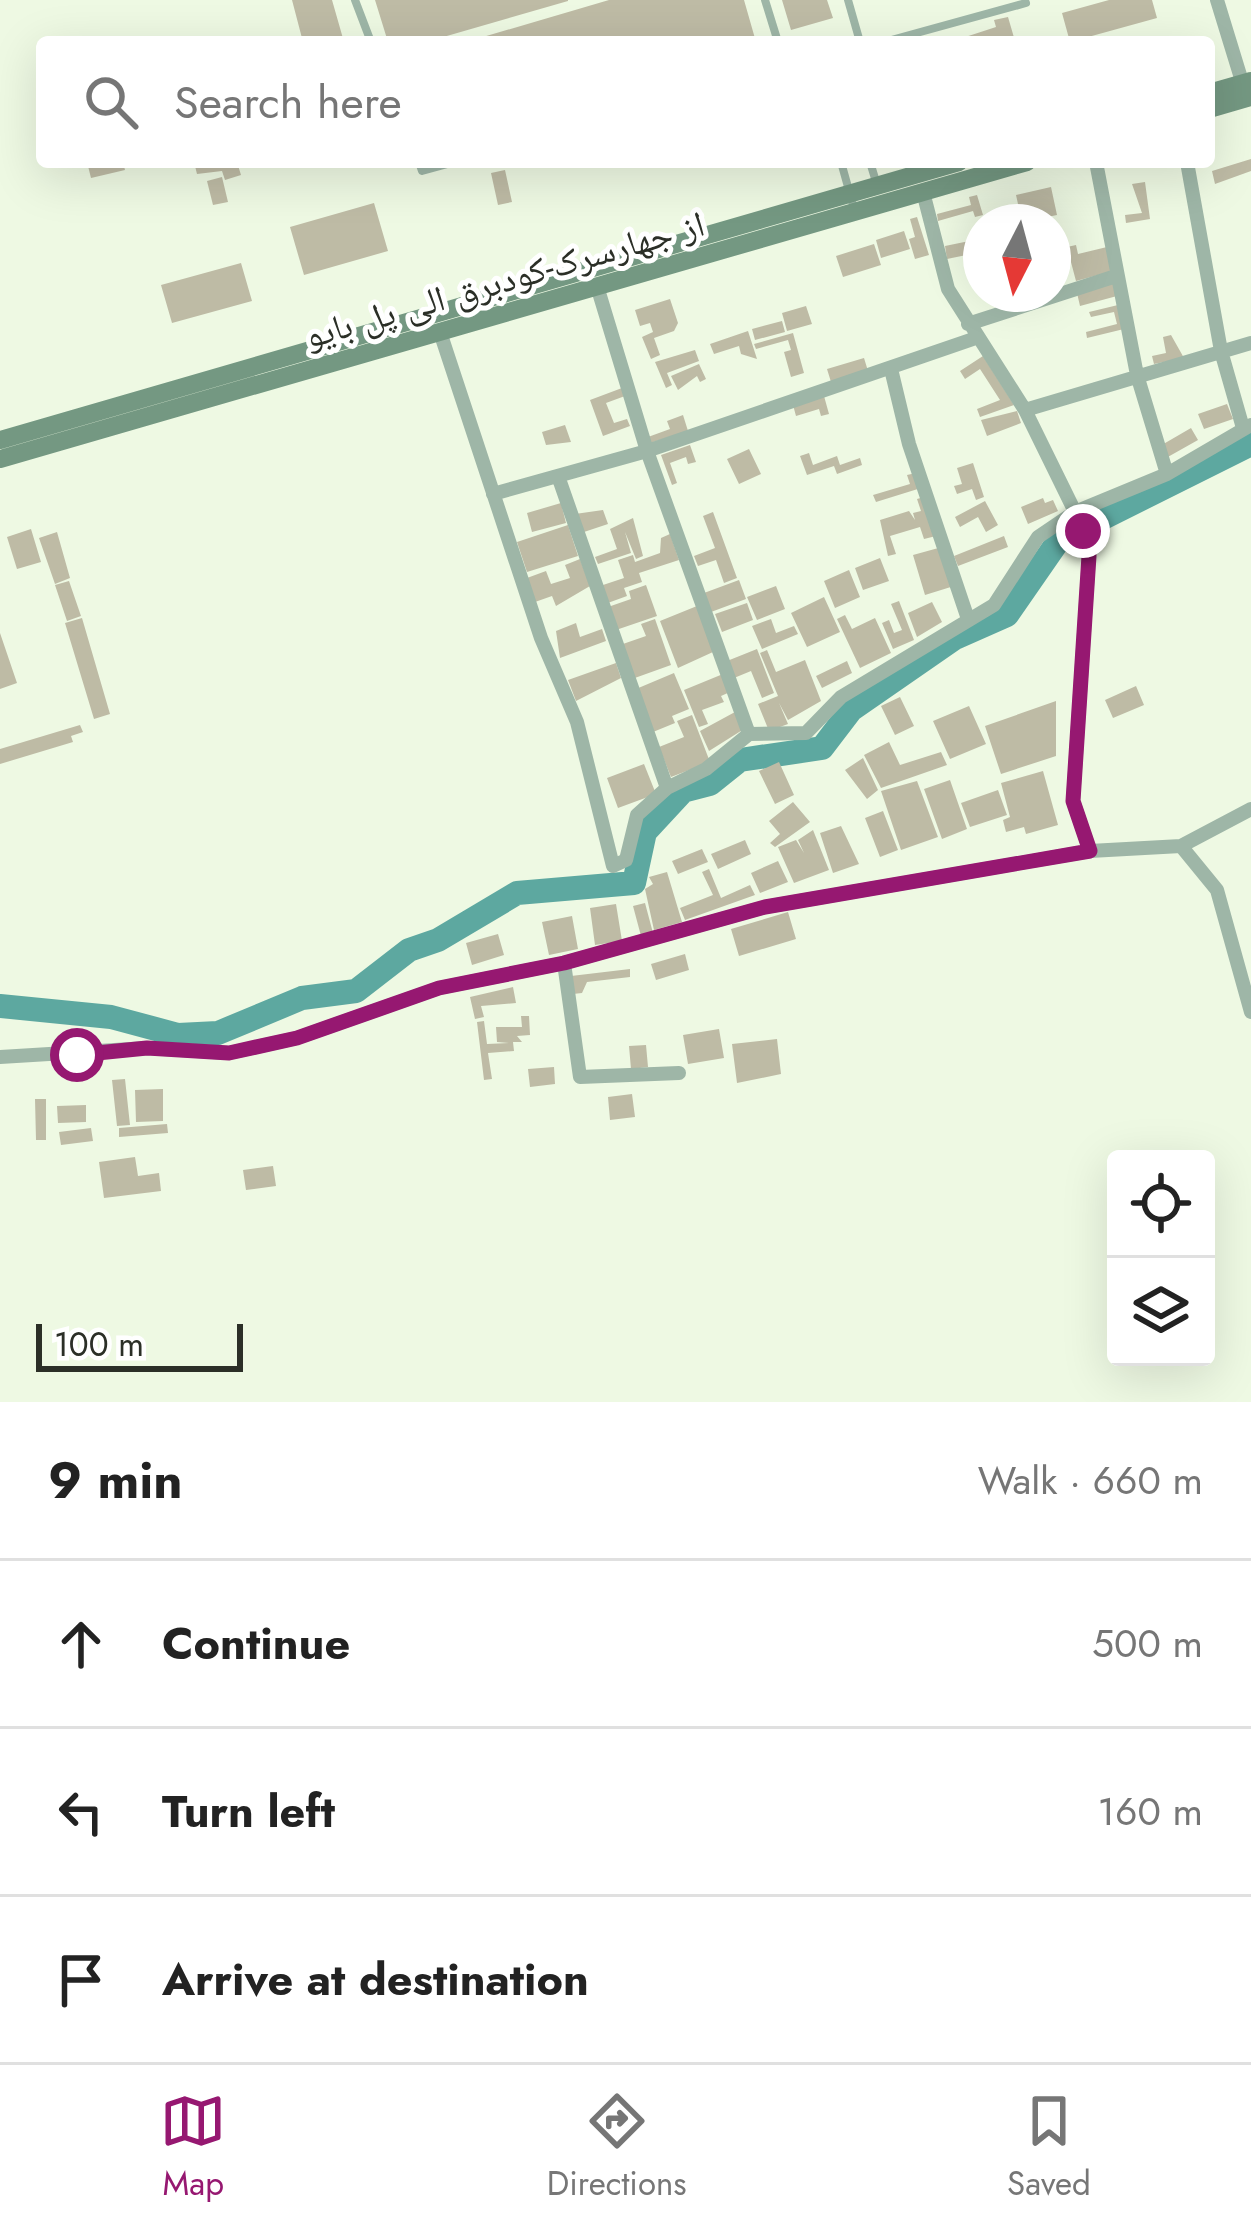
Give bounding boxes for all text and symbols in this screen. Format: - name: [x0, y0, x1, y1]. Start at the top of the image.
- search box: [36, 36, 1215, 168]
- icon: search: [78, 69, 144, 135]
- text: Search here: [174, 70, 402, 135]
- street label: از جهارسرک-کودبرق الی پل بایو: [298, 197, 710, 361]
- north arrow: [963, 204, 1071, 312]
- route end: [1056, 504, 1110, 558]
- route start: [50, 1028, 104, 1082]
- map controls: [1107, 1150, 1215, 1366]
- button: locate: [1107, 1150, 1215, 1258]
- button: layers: [1107, 1258, 1215, 1366]
- scale bar: [36, 1318, 243, 1371]
- text: 100 m: [54, 1321, 144, 1368]
- text: 9 min: [48, 1443, 183, 1517]
- text: Walk · 660 m: [978, 1452, 1203, 1509]
- icon: ahead: [48, 1611, 114, 1677]
- text: Continue: [162, 1611, 350, 1676]
- text: 500 m: [1092, 1615, 1203, 1672]
- icon: left: [48, 1779, 114, 1845]
- text: Turn left: [162, 1779, 335, 1844]
- text: 160 m: [1097, 1783, 1203, 1840]
- icon: arrive: [48, 1947, 114, 2013]
- text: Arrive at destination: [162, 1947, 589, 2012]
- tab: Map: [160, 2088, 226, 2207]
- tab: Directions: [547, 2088, 687, 2207]
- tab: Saved: [1007, 2088, 1091, 2207]

